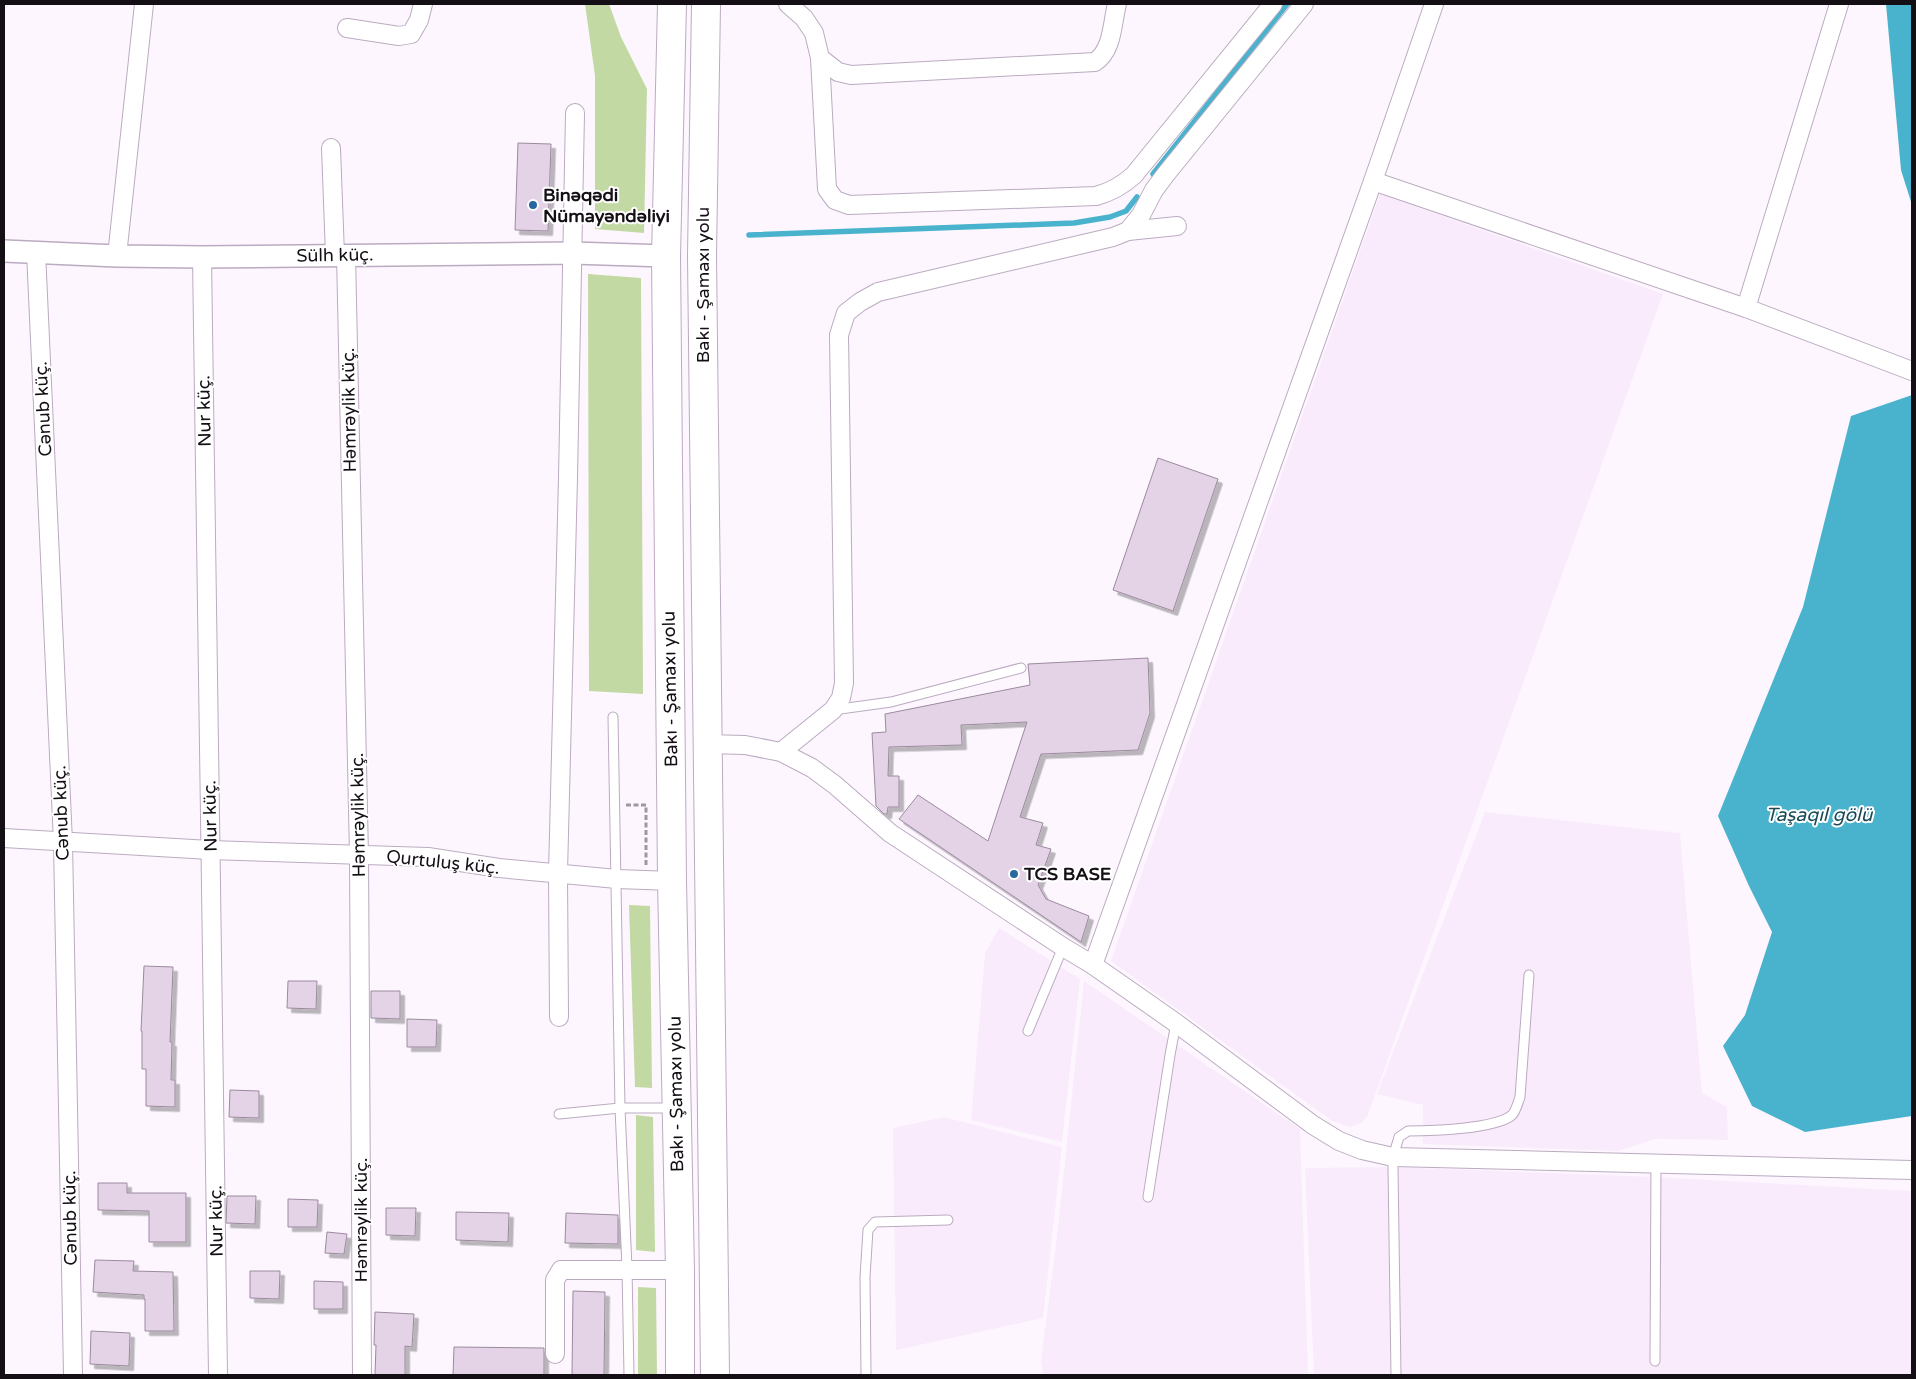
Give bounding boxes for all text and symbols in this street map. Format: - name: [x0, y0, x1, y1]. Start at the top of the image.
- place label: Binəqədi Nümayəndəliyi: [543, 184, 670, 227]
- marker: Binəqədi Nümayəndəliyi: [527, 199, 539, 211]
- street label: Bakı - Şamaxı yolu: [692, 207, 714, 363]
- street label: Sülh küç.: [296, 243, 374, 267]
- street label: Həmrəylik küç.: [337, 347, 361, 473]
- street label: Cənub küç.: [30, 361, 56, 457]
- street label: Nur küç.: [192, 375, 216, 447]
- street label: Bakı - Şamaxı yolu: [658, 611, 682, 767]
- street label: Həmrəylik küç.: [346, 752, 370, 878]
- street label: Cənub küç.: [48, 765, 74, 861]
- street label: Nur küç.: [198, 780, 222, 852]
- water label: Taşaqıl gölü: [1766, 804, 1874, 826]
- street label: Qurtuluş küç.: [385, 845, 501, 879]
- place label: TCS BASE: [1023, 863, 1111, 885]
- marker: TCS BASE: [1008, 868, 1020, 880]
- street label: Bakı - Şamaxı yolu: [664, 1016, 688, 1172]
- street label: Həmrəylik küç.: [350, 1158, 372, 1282]
- street label: Cənub küç.: [58, 1170, 82, 1266]
- street label: Nur küç.: [204, 1185, 228, 1257]

